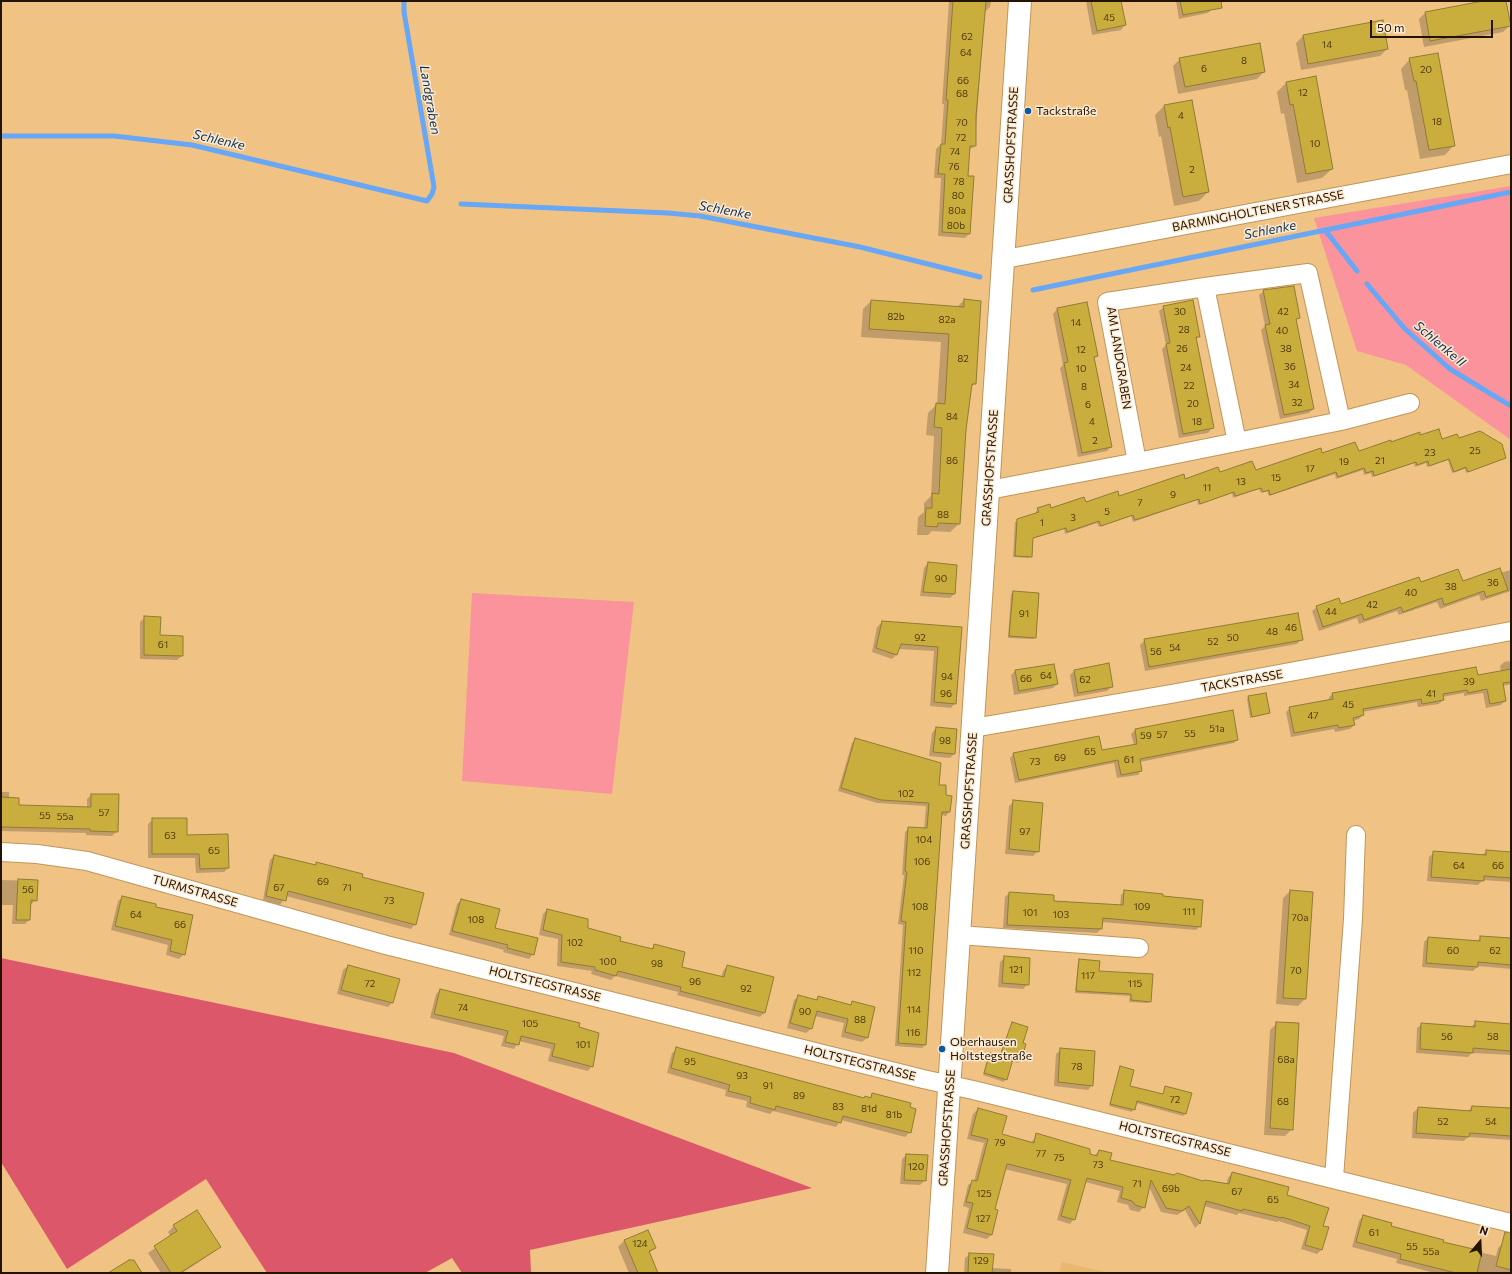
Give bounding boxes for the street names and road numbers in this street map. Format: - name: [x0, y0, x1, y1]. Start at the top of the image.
- street label: GRASSHOFSTRASSE: [1001, 86, 1021, 204]
- street label: BARMINGHOLTENER STRASSE: [1171, 187, 1345, 235]
- street label: AM LANDGRABEN: [1104, 305, 1134, 411]
- street label: GRASSHOFSTRASSE: [979, 409, 1001, 527]
- street label: TACKSTRASSE: [1200, 667, 1284, 695]
- street label: GRASSHOFSTRASSE: [958, 732, 980, 850]
- street label: TURMSTRASSE: [151, 872, 239, 910]
- street label: HOLTSTEGSTRASSE: [488, 963, 602, 1005]
- street label: HOLTSTEGSTRASSE: [803, 1042, 917, 1084]
- street label: GRASSHOFSTRASSE: [936, 1069, 958, 1187]
- street label: HOLTSTEGSTRASSE: [1118, 1118, 1232, 1160]

